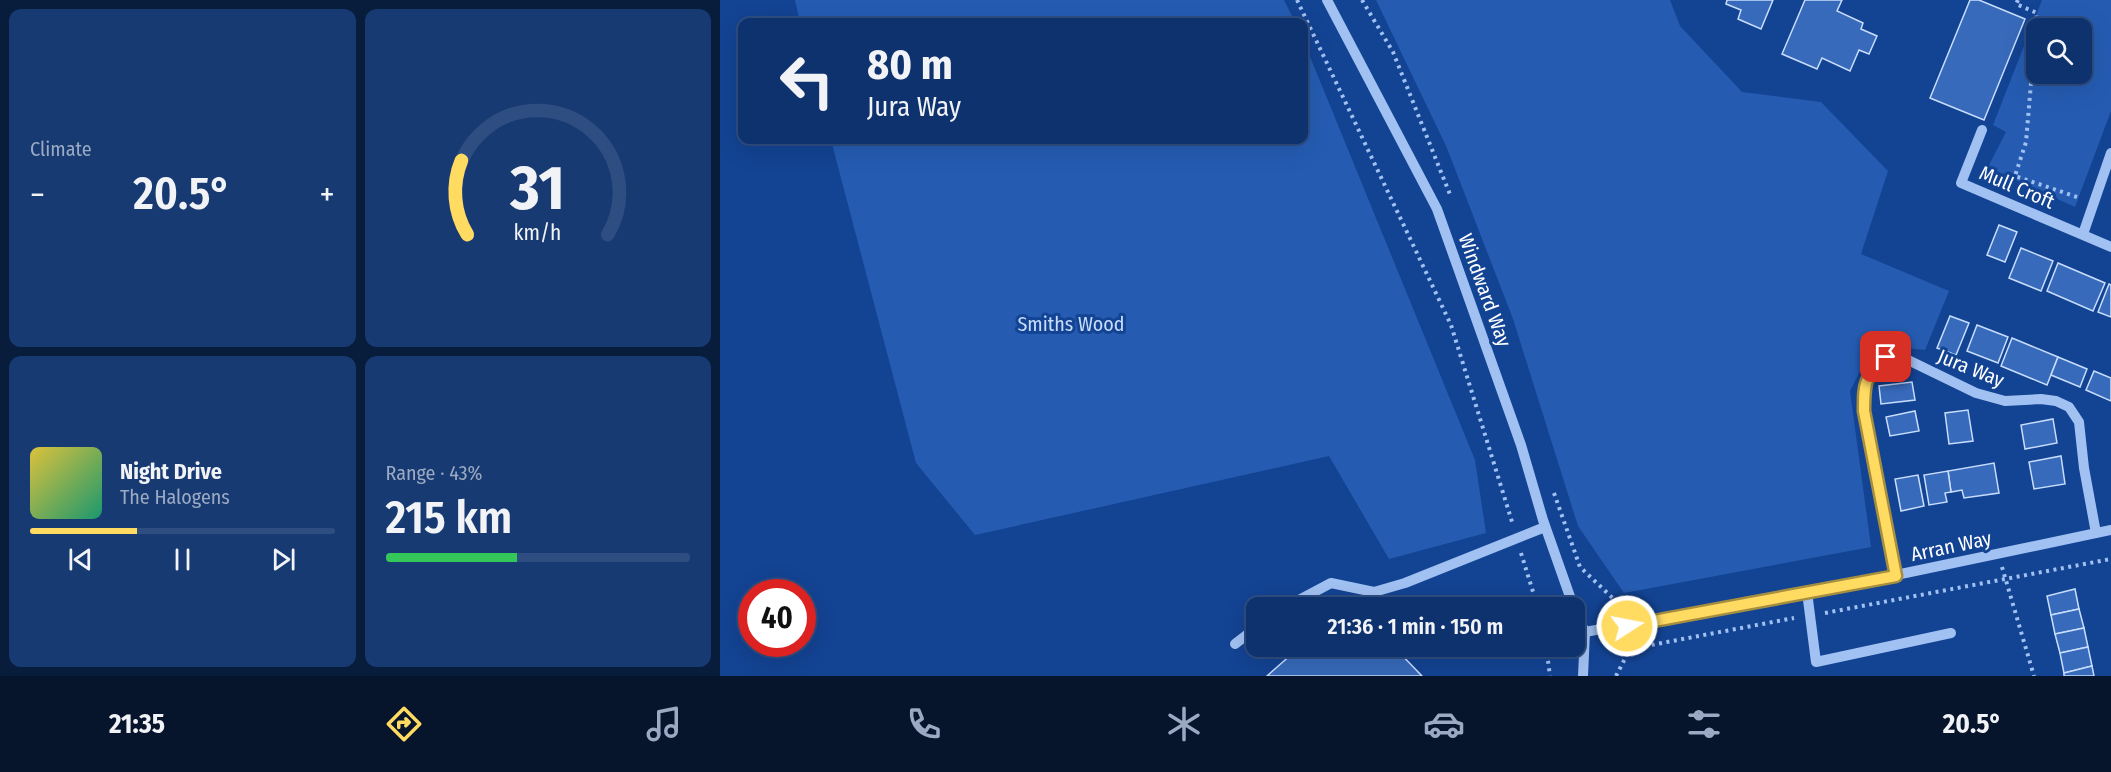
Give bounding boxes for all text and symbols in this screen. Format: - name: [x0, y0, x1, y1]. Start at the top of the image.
- map controls: [2026, 18, 2092, 84]
- button: search: [2026, 18, 2092, 84]
- text: 80 m: [867, 40, 953, 90]
- icon: left: [768, 42, 846, 120]
- text: Jura Way: [867, 91, 961, 123]
- text: Climate: [30, 137, 92, 161]
- text: 31: [509, 151, 565, 226]
- street label: Mull Croft: [1976, 160, 2059, 214]
- text: 20.5°: [133, 167, 231, 221]
- text: −: [30, 175, 45, 215]
- text: +: [319, 175, 334, 215]
- text: km/h: [514, 220, 562, 246]
- street label: Windward Way: [1453, 230, 1517, 350]
- park label: Smiths Wood: [1017, 312, 1125, 336]
- pin: [1860, 331, 1911, 382]
- icon: arrive: [1869, 340, 1902, 373]
- street label: Jura Way: [1934, 344, 2008, 392]
- text: Night Drive: [120, 458, 222, 485]
- text: Range · 43%: [386, 461, 483, 485]
- text: The Halogens: [120, 485, 230, 509]
- text: 215 km: [386, 491, 512, 545]
- street label: Arran Way: [1909, 526, 1994, 566]
- icon: previous: [64, 543, 97, 576]
- icon: pause: [166, 543, 199, 576]
- icon: next: [267, 543, 300, 576]
- speed limit sign: 40: [738, 579, 816, 657]
- position arrow: [1595, 594, 1659, 658]
- text: 21:36 · 1 min · 150 m: [1328, 613, 1503, 640]
- icon: directions: [383, 703, 425, 745]
- icon: music: [643, 703, 685, 745]
- icon: phone: [903, 703, 945, 745]
- icon: climate: [1163, 703, 1205, 745]
- icon: car: [1423, 703, 1465, 745]
- icon: filters: [1683, 703, 1725, 745]
- text: 21:35: [109, 708, 165, 740]
- text: 20.5°: [1943, 708, 2002, 740]

